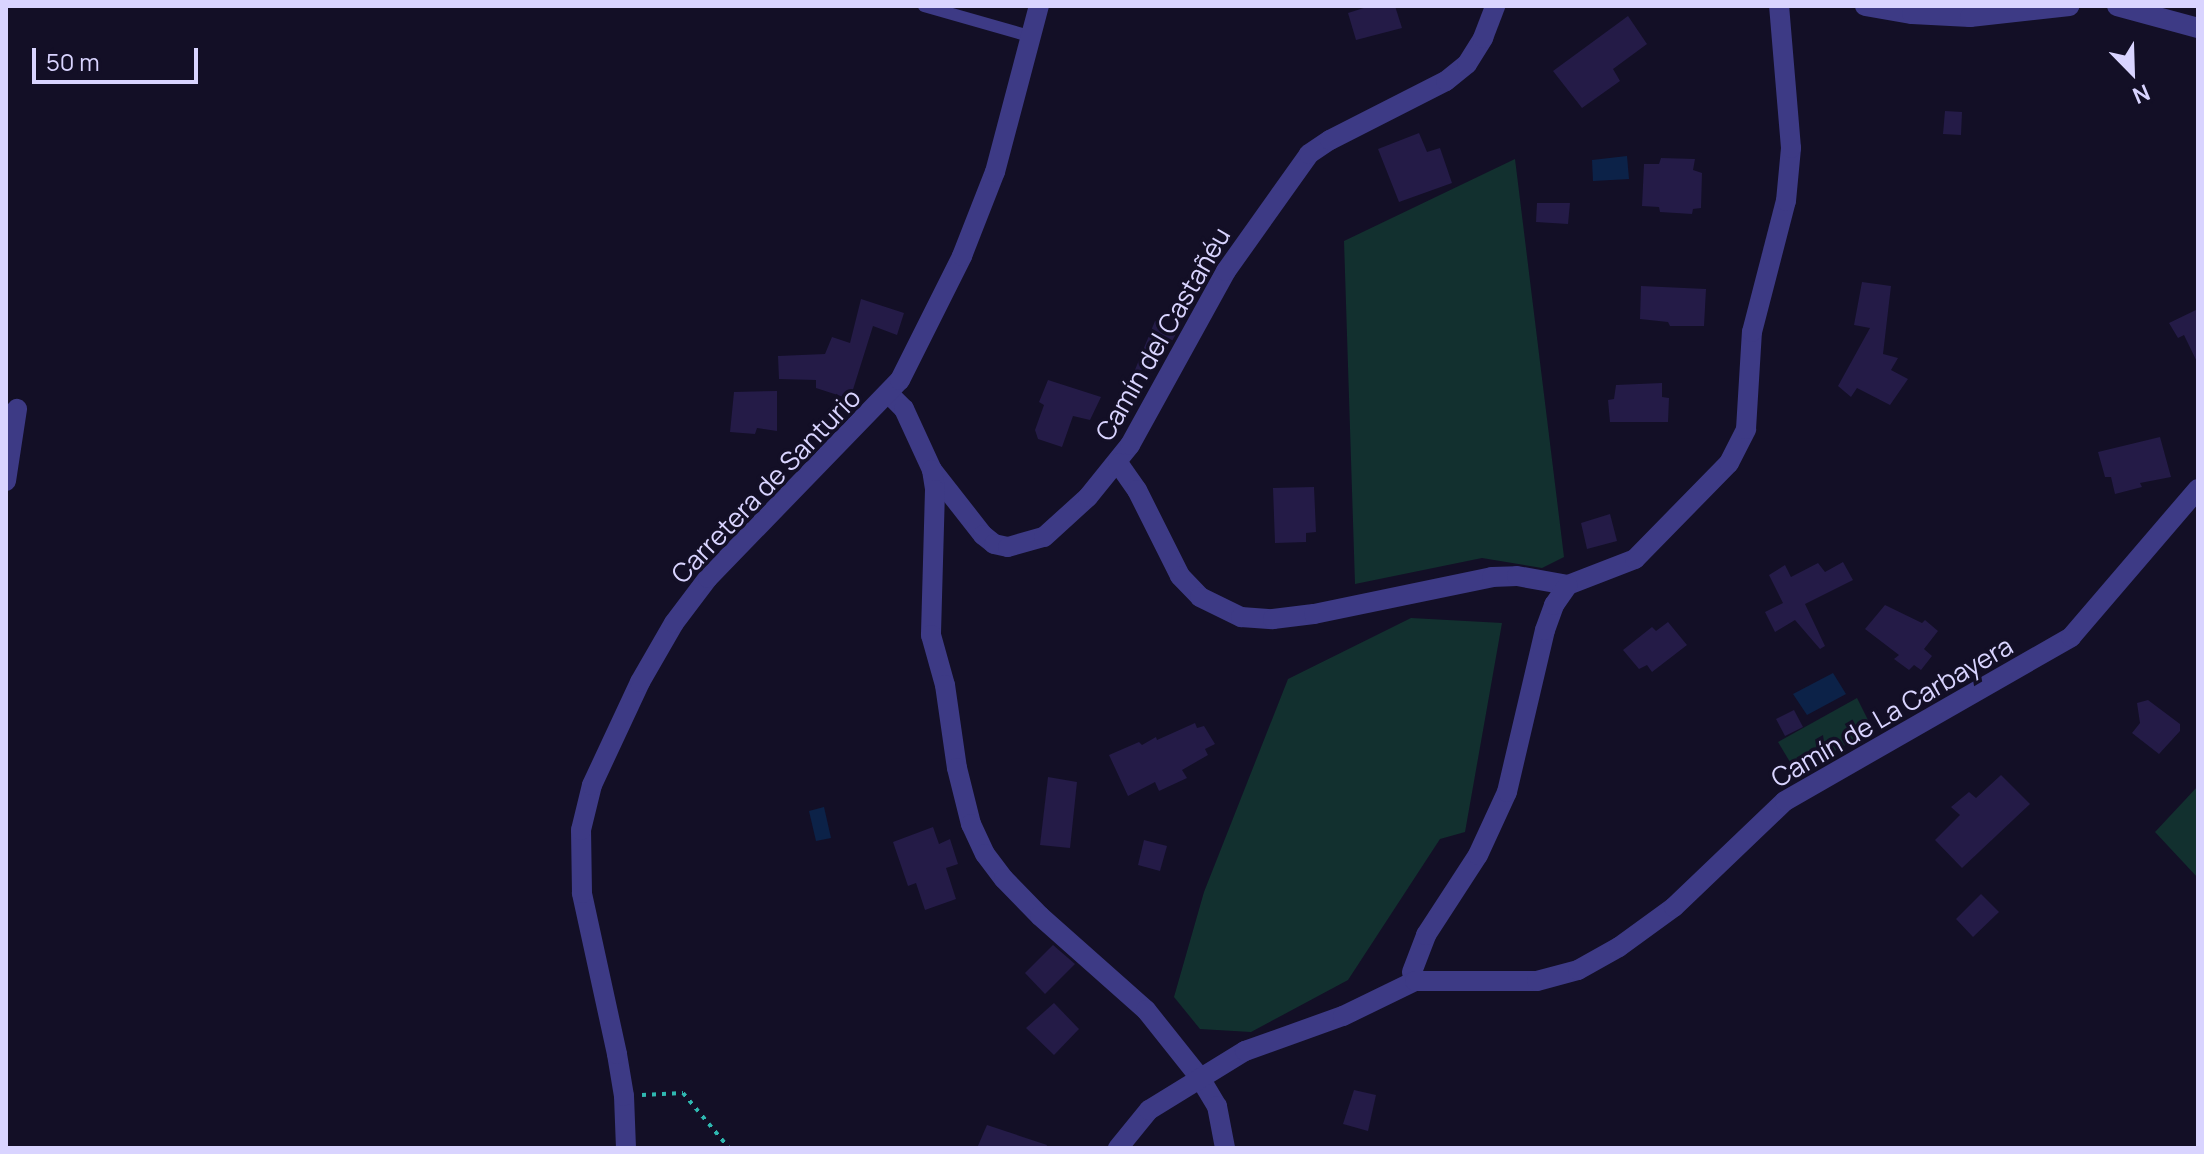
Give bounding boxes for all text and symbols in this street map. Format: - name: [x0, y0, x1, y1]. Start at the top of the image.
- scale bar: [36, 32, 202, 82]
- north arrow: [2092, 32, 2172, 112]
- text: 50 m: [46, 45, 100, 78]
- text: N: [2128, 77, 2155, 111]
- street label: Camín del Castañéu: [1089, 222, 1237, 446]
- street label: Carretera de Santurio: [665, 382, 867, 590]
- street label: Camín de La Carbayera: [1766, 630, 2018, 794]

